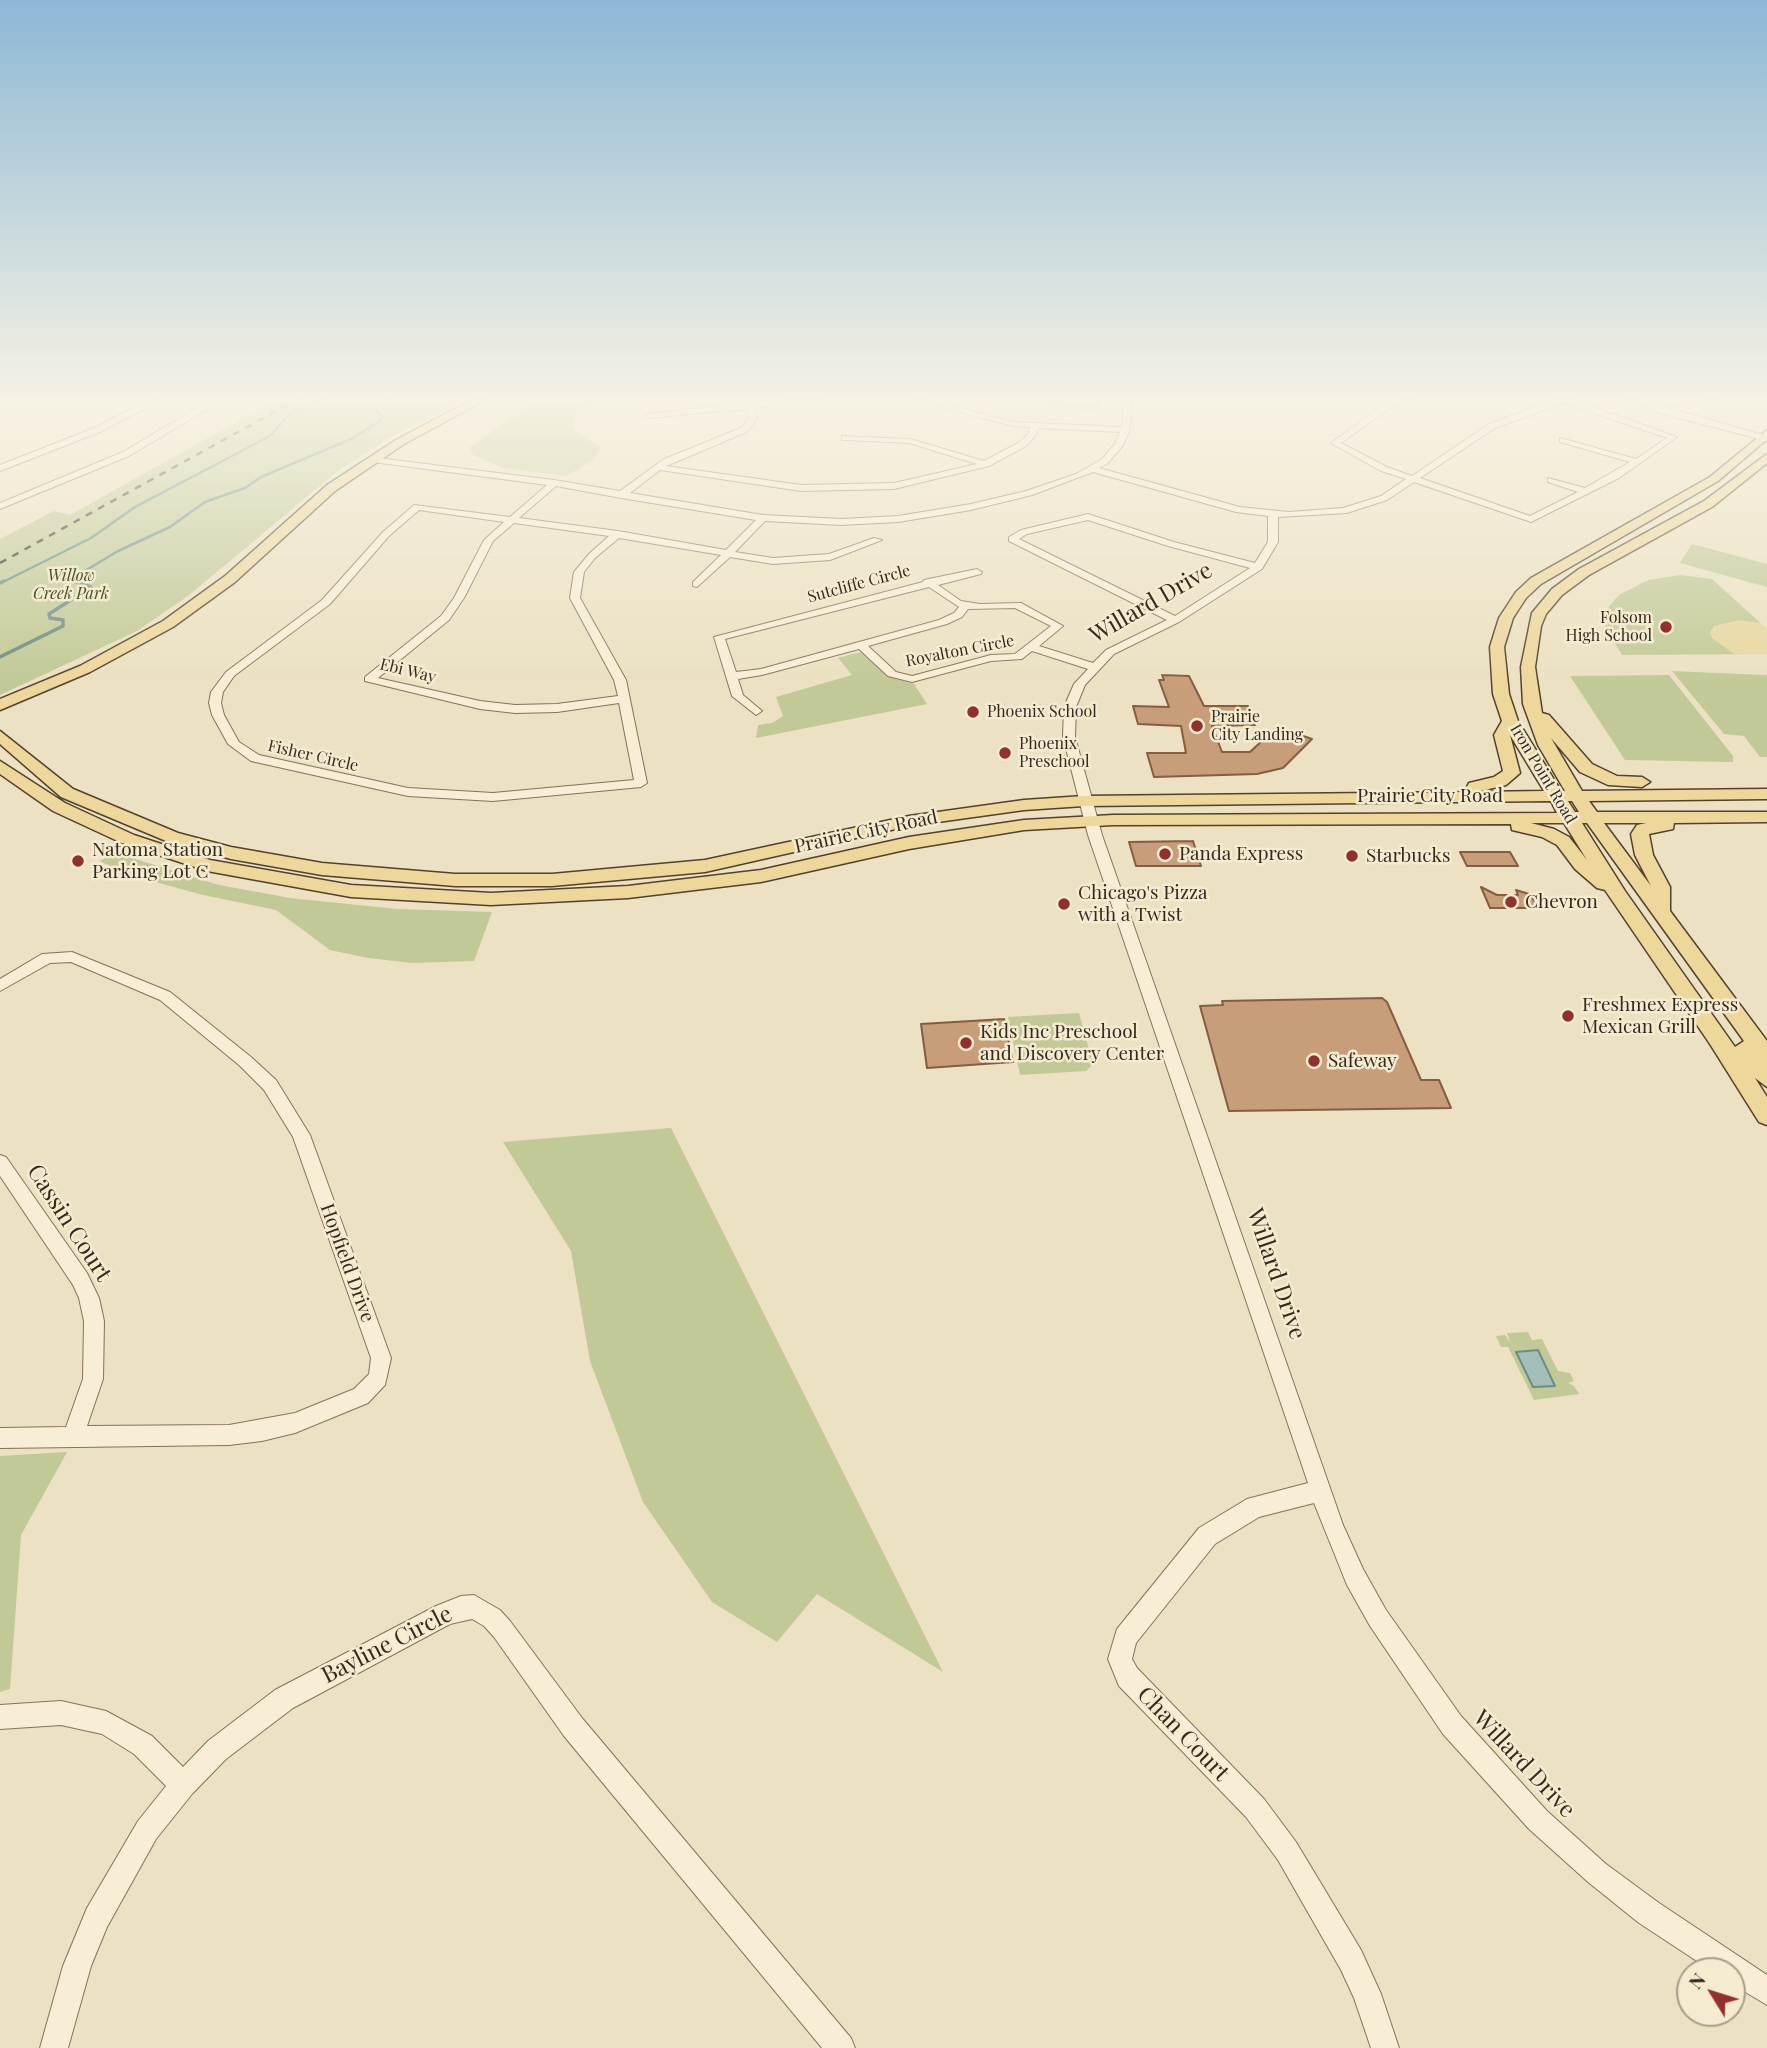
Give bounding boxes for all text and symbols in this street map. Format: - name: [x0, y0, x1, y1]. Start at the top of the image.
- street label: Willard Drive: [1085, 557, 1217, 649]
- street label: Sutcliffe Circle: [805, 561, 913, 607]
- park label: Willow Creek Park: [33, 566, 109, 604]
- place label: Folsom High School: [1566, 608, 1652, 646]
- marker: Folsom High School: [1658, 619, 1674, 635]
- street label: Royalton Circle: [904, 631, 1016, 671]
- street label: Ebi Way: [378, 655, 438, 687]
- place label: Phoenix School: [987, 702, 1097, 722]
- marker: Phoenix School: [965, 704, 981, 720]
- place label: Prairie City Landing: [1211, 707, 1303, 745]
- marker: Prairie City Landing: [1189, 718, 1205, 734]
- street label: Iron Point Road: [1506, 721, 1580, 827]
- place label: Phoenix Preschool: [1019, 734, 1090, 772]
- street label: Fisher Circle: [266, 736, 360, 776]
- marker: Phoenix Preschool: [997, 745, 1013, 761]
- street label: Prairie City Road: [1357, 785, 1503, 807]
- street label: Prairie City Road: [792, 806, 940, 858]
- place label: Natoma Station Parking Lot C: [92, 839, 223, 883]
- place label: Panda Express: [1179, 843, 1303, 865]
- place label: Starbucks: [1366, 845, 1450, 867]
- marker: Panda Express: [1157, 846, 1173, 862]
- marker: Starbucks: [1344, 848, 1360, 864]
- marker: Natoma Station Parking Lot C: [70, 853, 86, 869]
- place label: Chicago's Pizza with a Twist: [1078, 882, 1207, 926]
- place label: Chevron: [1525, 891, 1598, 913]
- marker: Chevron: [1503, 894, 1519, 910]
- marker: Chicago's Pizza with a Twist: [1056, 896, 1072, 912]
- place label: Freshmex Express Mexican Grill: [1582, 994, 1738, 1038]
- marker: Freshmex Express Mexican Grill: [1560, 1008, 1576, 1024]
- place label: Kids Inc Preschool and Discovery Center: [980, 1021, 1164, 1065]
- marker: Kids Inc Preschool and Discovery Center: [958, 1035, 974, 1051]
- place label: Safeway: [1328, 1050, 1397, 1072]
- marker: Safeway: [1306, 1053, 1322, 1069]
- street label: Cassin Court: [21, 1159, 117, 1287]
- street label: Hopfield Drive: [315, 1201, 379, 1325]
- street label: Willard Drive: [1241, 1205, 1311, 1343]
- street label: Bayline Circle: [317, 1600, 457, 1690]
- street label: Chan Court: [1131, 1681, 1235, 1787]
- street label: Willard Drive: [1467, 1705, 1581, 1823]
- north arrow: [1676, 1957, 1746, 2027]
- text: N: [1682, 1967, 1710, 1994]

